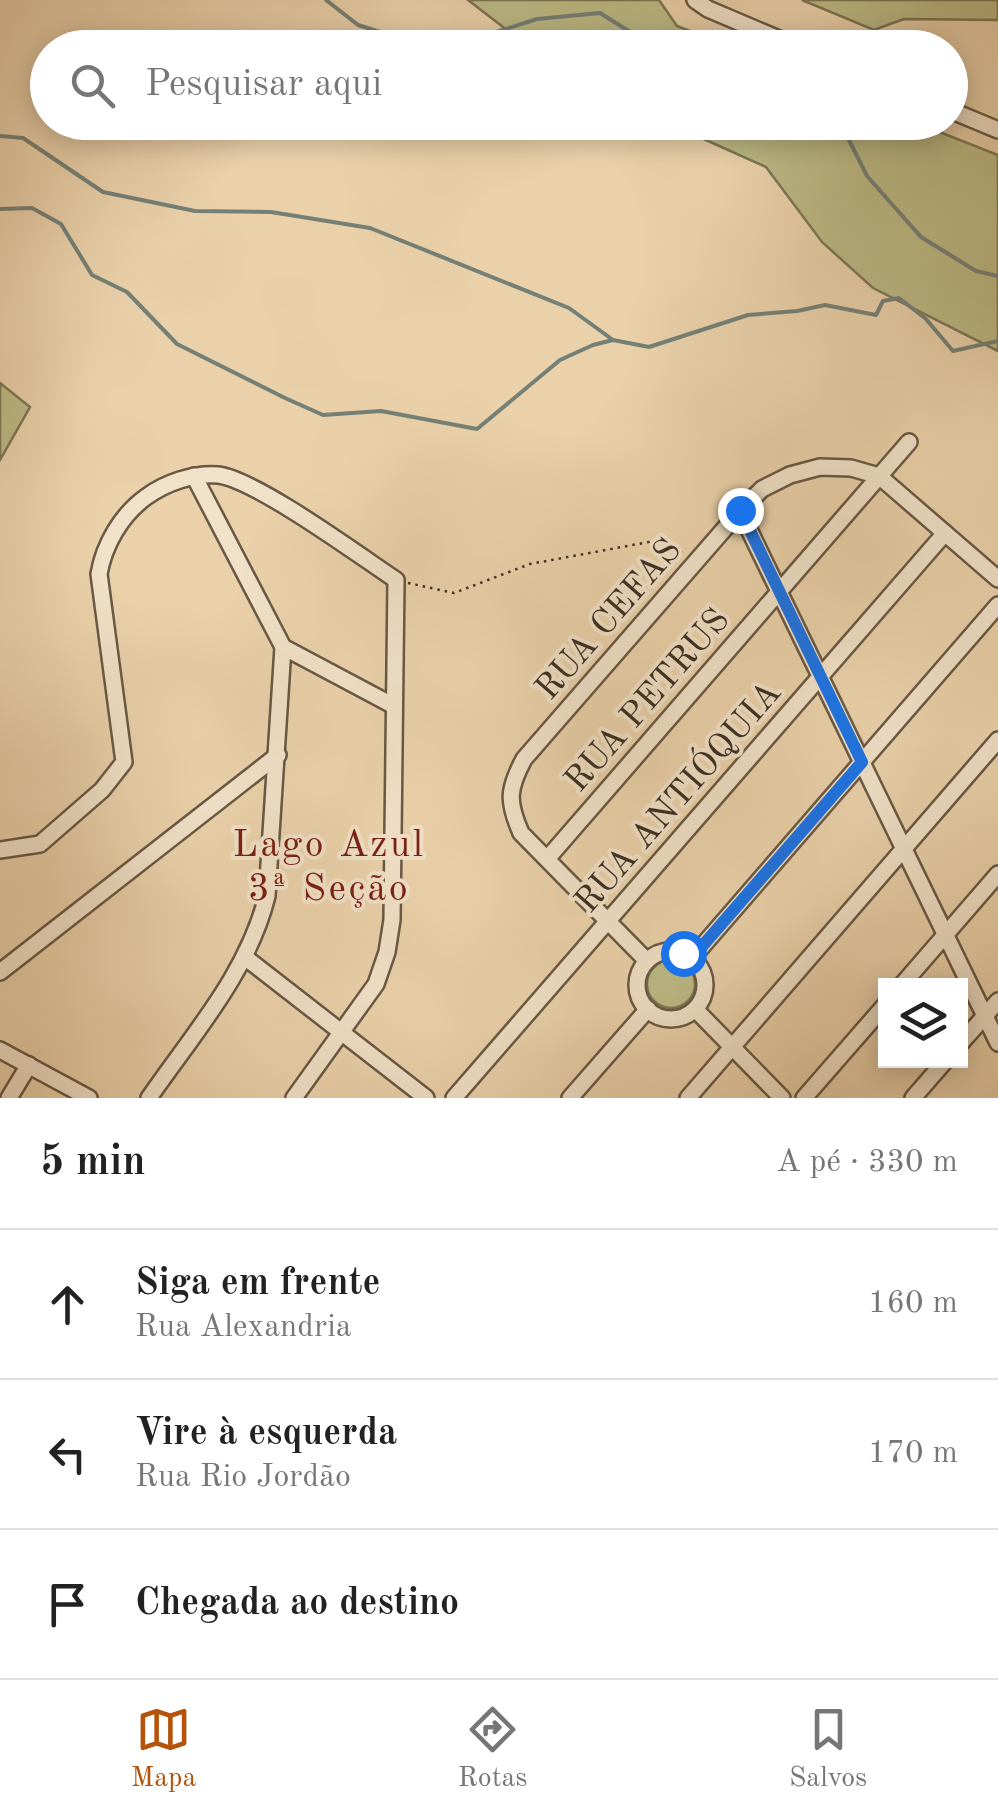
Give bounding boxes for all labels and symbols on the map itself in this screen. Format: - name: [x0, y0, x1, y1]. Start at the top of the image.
- route end: [718, 488, 764, 534]
- street label: RUA CEFAS: [530, 532, 688, 707]
- street label: RUA PETRUS: [559, 602, 737, 799]
- street label: RUA ANTIÓQUIA: [564, 671, 788, 920]
- district label: Lago Azul 3ª Seção: [232, 827, 426, 909]
- route start: [661, 931, 707, 977]

